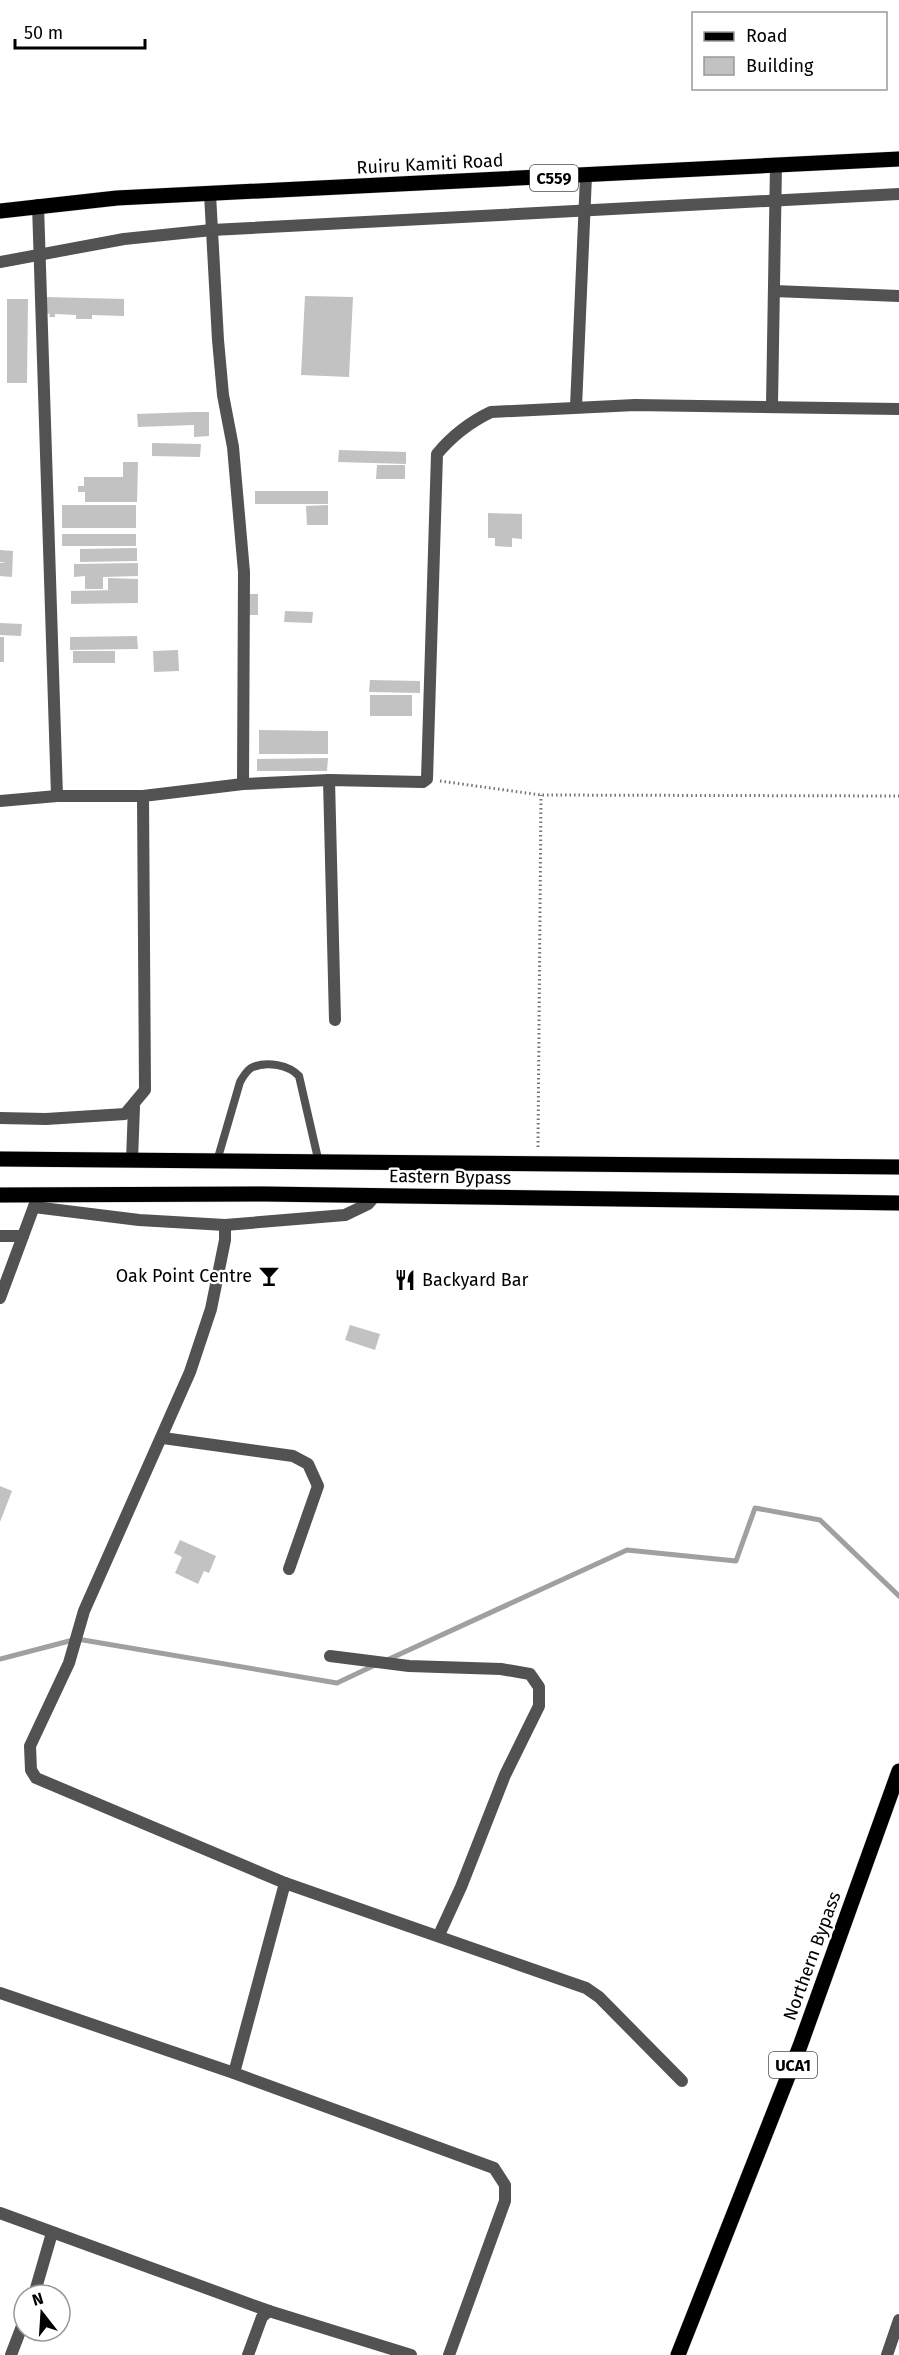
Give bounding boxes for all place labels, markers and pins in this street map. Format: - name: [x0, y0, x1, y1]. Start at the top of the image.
- bar icon: Oak Point Centre: [257, 1264, 281, 1288]
- place label: Oak Point Centre: [116, 1265, 252, 1287]
- restaurant icon: Backyard Bar: [393, 1268, 417, 1292]
- place label: Backyard Bar: [422, 1269, 529, 1291]

